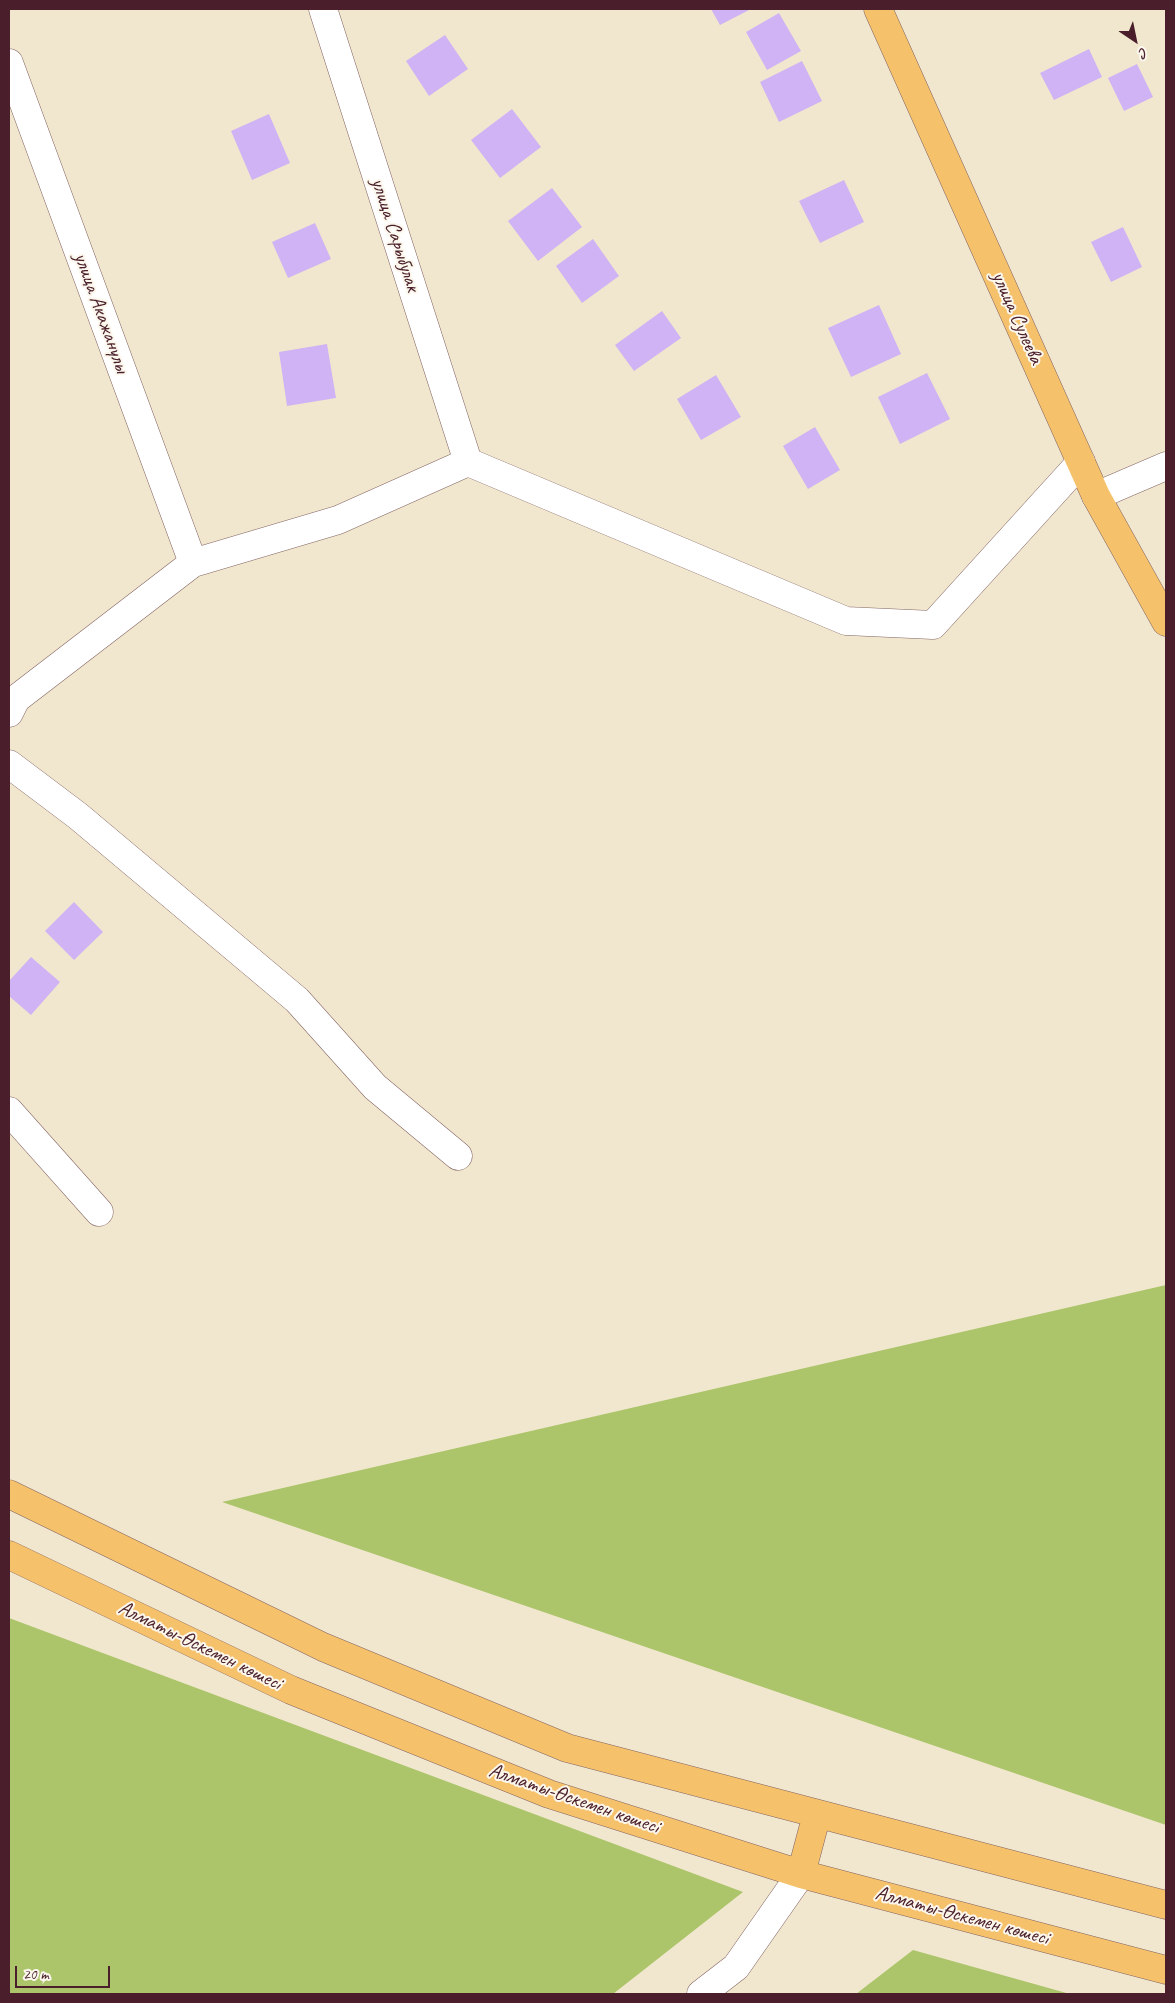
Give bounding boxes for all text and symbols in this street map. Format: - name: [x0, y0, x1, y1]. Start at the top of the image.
- north arrow: [1110, 15, 1160, 65]
- text: С: [1136, 44, 1151, 62]
- street label: улица Сарыбулак: [365, 175, 425, 295]
- street label: улица Акажанулы: [68, 249, 134, 377]
- street label: улица Сулеева: [985, 268, 1049, 368]
- street label: Алматы-Өскемен көшесі: [114, 1596, 286, 1696]
- street label: Алматы-Өскемен көшесі: [485, 1758, 663, 1840]
- street label: Алматы-Өскемен көшесі: [872, 1881, 1052, 1951]
- scale bar: [18, 1956, 112, 1988]
- text: 20 m: [23, 1965, 49, 1984]

